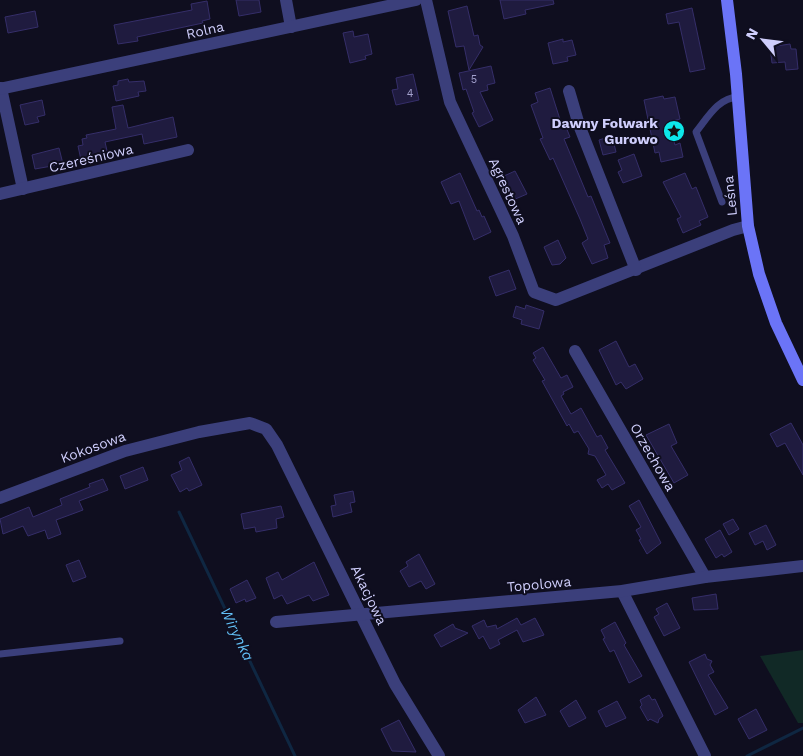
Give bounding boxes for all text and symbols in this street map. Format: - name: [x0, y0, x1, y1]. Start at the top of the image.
- north arrow: [738, 15, 788, 65]
- street label: Rolna: [185, 18, 225, 42]
- text: N: [742, 25, 761, 42]
- house number: 5: [471, 73, 477, 86]
- house number: 4: [407, 87, 414, 100]
- place label: Dawny Folwark Gurowo: [552, 115, 658, 147]
- place icon: Dawny Folwark Gurowo: [662, 119, 686, 143]
- street label: Czereśniowa: [47, 141, 135, 175]
- street label: Agrestowa: [486, 155, 530, 227]
- street label: Leśna: [720, 175, 740, 217]
- street label: Orzechowa: [627, 420, 679, 494]
- street label: Kokosowa: [58, 428, 128, 466]
- street label: Akacjowa: [348, 563, 390, 627]
- street label: Topolowa: [506, 573, 572, 595]
- water label: Wirynka: [216, 604, 258, 664]

